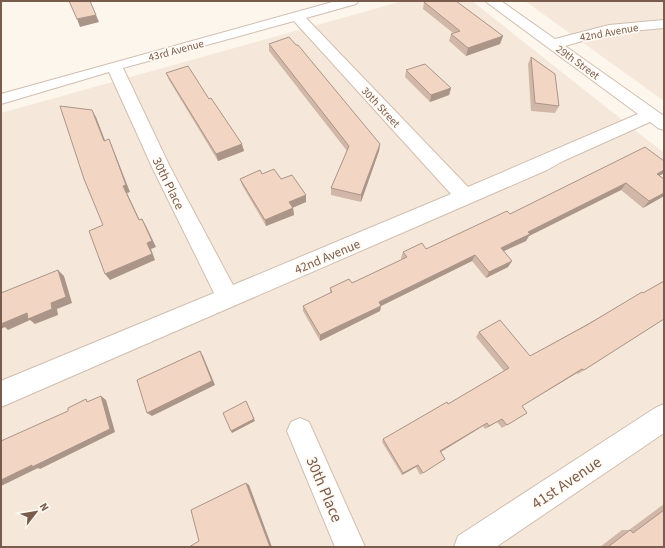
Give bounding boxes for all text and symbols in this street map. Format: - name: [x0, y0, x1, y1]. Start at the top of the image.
- street label: 42nd Avenue: [579, 20, 640, 45]
- street label: 43rd Avenue: [147, 36, 206, 65]
- street label: 29th Street: [553, 42, 603, 83]
- street label: 30th Street: [358, 84, 403, 131]
- street label: 30th Place: [148, 154, 189, 213]
- street label: 42nd Avenue: [292, 235, 363, 279]
- street label: 41st Avenue: [527, 451, 606, 514]
- street label: 30th Place: [300, 453, 348, 526]
- north arrow: [16, 492, 56, 532]
- text: N: [36, 500, 52, 514]

